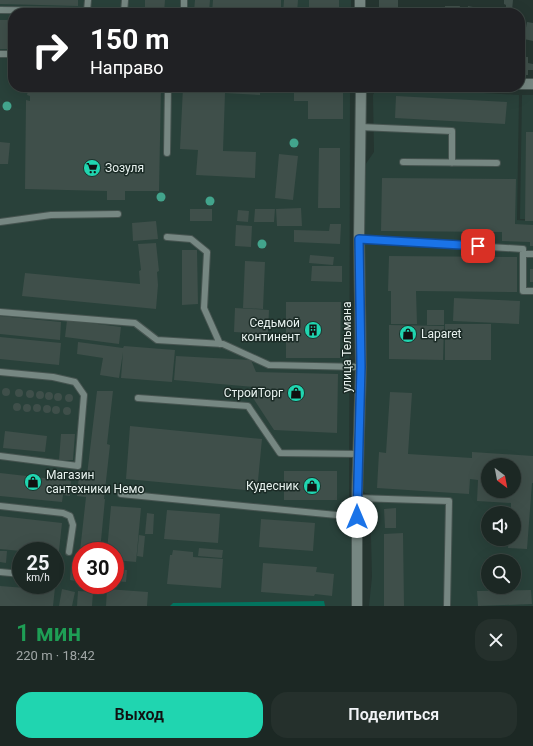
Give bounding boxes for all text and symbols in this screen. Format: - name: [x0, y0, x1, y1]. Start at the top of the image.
- text: 150 m: [90, 23, 169, 56]
- icon: right: [24, 24, 76, 76]
- text: Направо: [90, 57, 163, 78]
- supermarket icon: Зозуля: [82, 158, 102, 178]
- place label: Зозуля: [105, 161, 144, 175]
- pin: [461, 229, 495, 263]
- icon: arrive: [467, 235, 489, 257]
- street label: улица Тельмана: [340, 302, 354, 392]
- place label: Седьмой континент: [241, 316, 300, 344]
- building icon: Седьмой континент: [303, 320, 323, 340]
- shop icon: Laparet: [398, 324, 418, 344]
- place label: Laparet: [421, 327, 462, 341]
- shop icon: СтройТорг: [286, 383, 306, 403]
- place label: СтройТорг: [224, 386, 283, 400]
- north arrow: [481, 458, 521, 498]
- map controls: [481, 458, 521, 594]
- place label: Магазин сантехники Немо: [46, 468, 144, 496]
- shop icon: Магазин сантехники Немо: [23, 472, 43, 492]
- shop icon: Кудесник: [302, 476, 322, 496]
- place label: Кудесник: [246, 479, 300, 493]
- position arrow: [336, 496, 378, 538]
- button: sound: [481, 506, 521, 546]
- speed limit sign: 30: [72, 542, 124, 594]
- text: 25: [27, 551, 49, 575]
- button: search: [481, 554, 521, 594]
- text: km/h: [26, 572, 50, 583]
- text: 1 мин: [16, 619, 81, 647]
- button: close: [475, 619, 517, 661]
- text: 220 m · 18:42: [16, 648, 95, 663]
- button: Выход: [16, 692, 263, 738]
- button: Поделиться: [271, 692, 517, 738]

